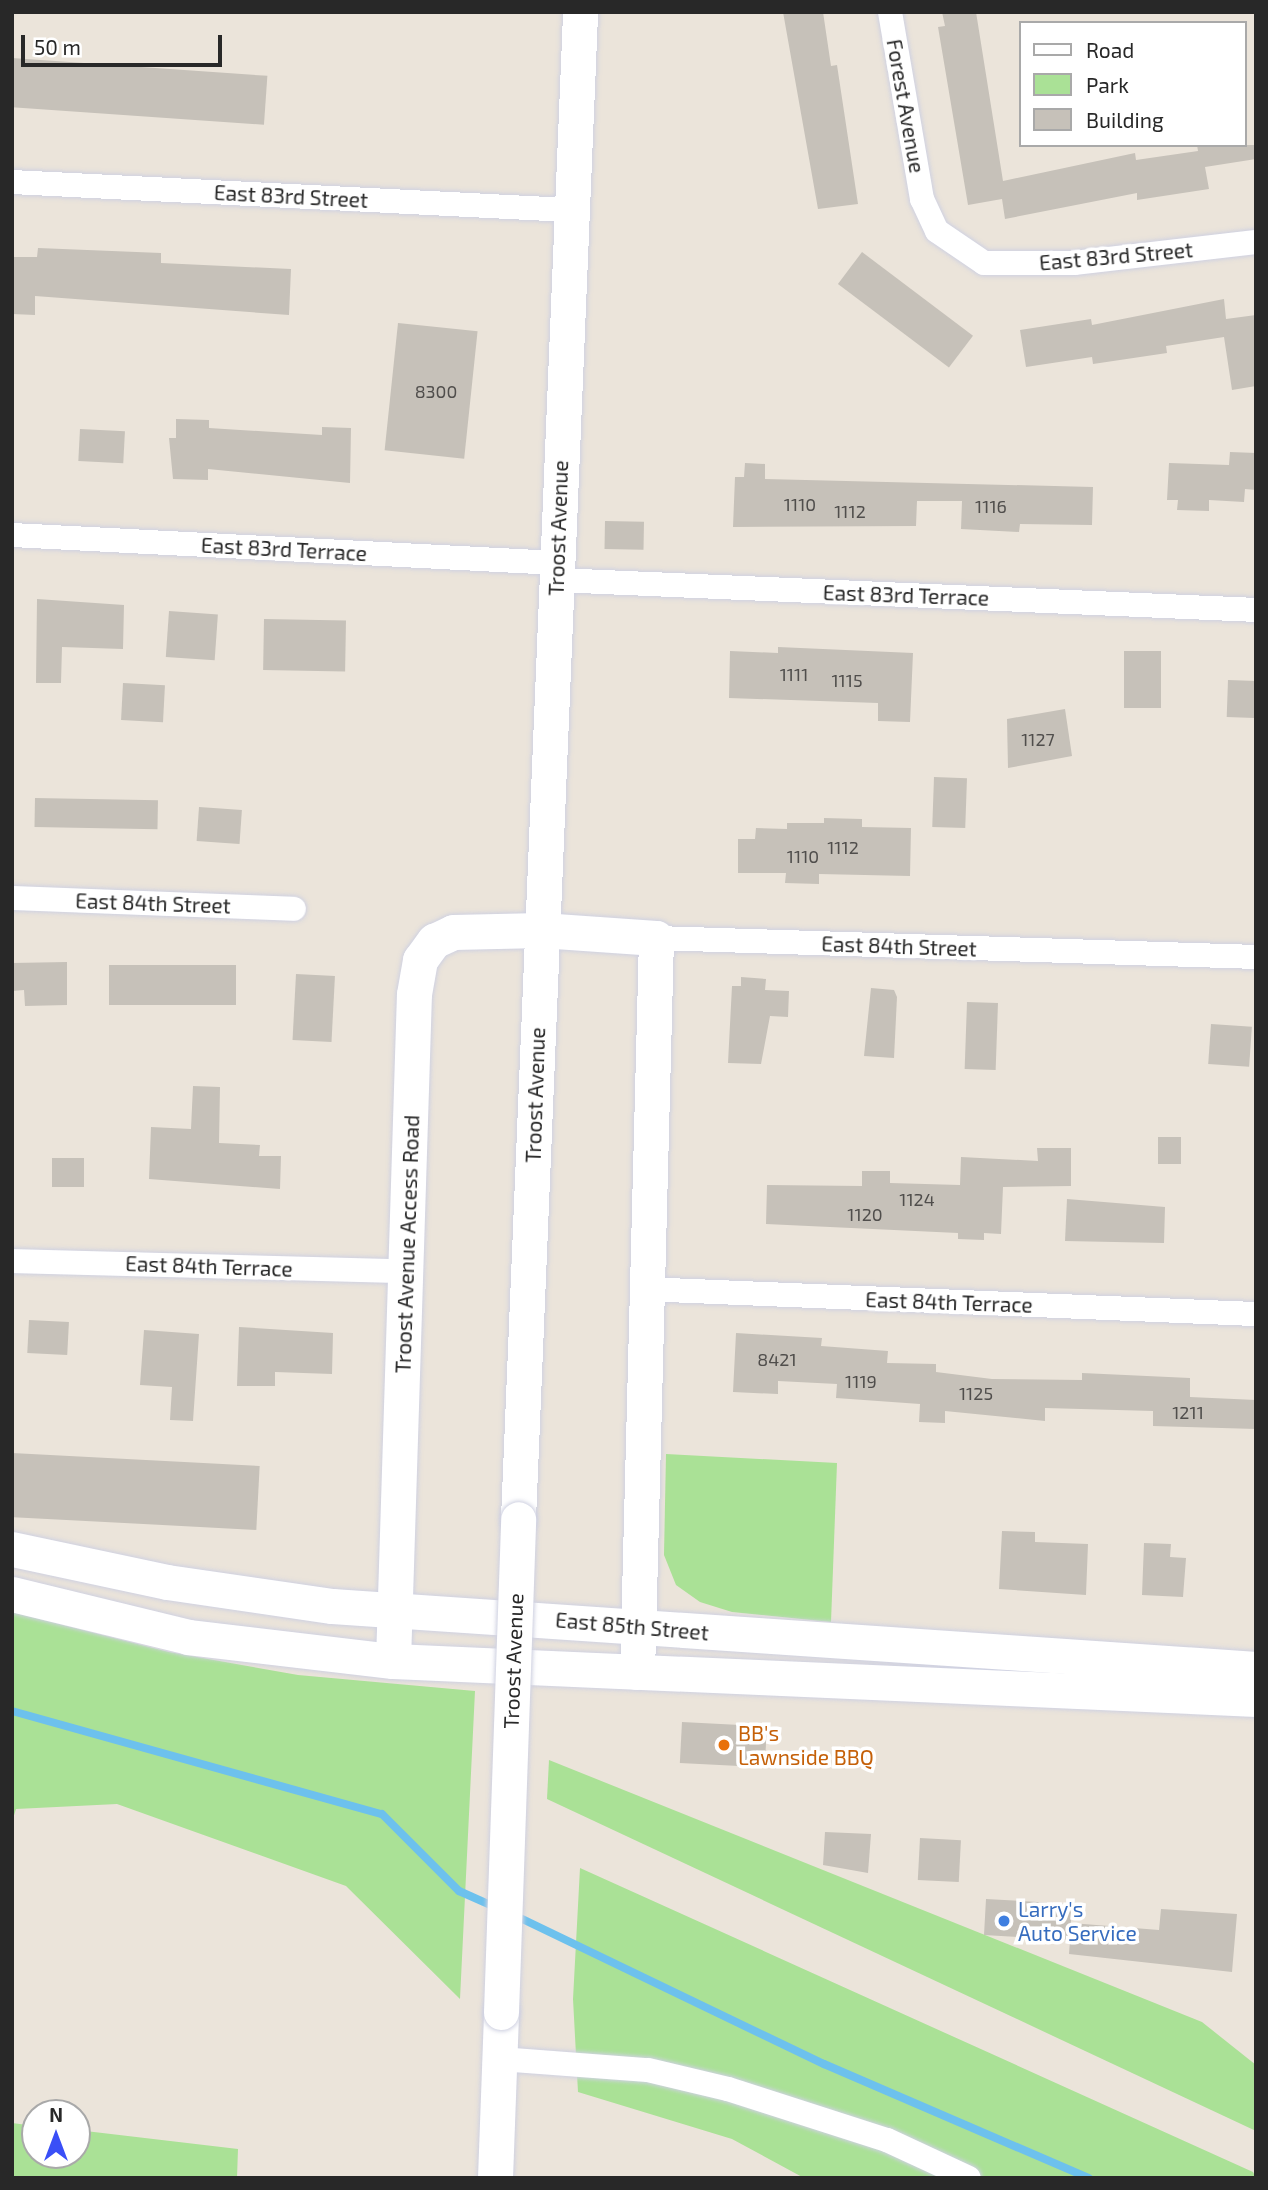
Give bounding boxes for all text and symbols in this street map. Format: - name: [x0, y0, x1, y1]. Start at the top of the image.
- scale bar: [24, 21, 226, 65]
- legend: [1020, 21, 1247, 147]
- text: 50 m: [34, 34, 81, 59]
- street label: Forest Avenue: [882, 37, 930, 175]
- text: Road: [1086, 37, 1134, 62]
- text: Park: [1086, 72, 1129, 97]
- text: Building: [1086, 107, 1164, 132]
- street label: East 83rd Street: [213, 179, 369, 213]
- street label: East 83rd Street: [1038, 237, 1194, 275]
- house number: 8300: [415, 380, 457, 402]
- street label: Troost Avenue: [543, 460, 573, 596]
- house number: 1110: [784, 493, 816, 515]
- house number: 1116: [975, 495, 1007, 517]
- house number: 1112: [834, 500, 866, 522]
- street label: East 83rd Terrace: [200, 532, 368, 566]
- street label: East 83rd Terrace: [822, 579, 990, 611]
- house number: 1111: [780, 663, 808, 685]
- house number: 1115: [831, 669, 863, 691]
- house number: 1127: [1021, 728, 1055, 750]
- house number: 1112: [827, 836, 859, 858]
- house number: 1110: [787, 845, 819, 867]
- street label: East 84th Street: [75, 888, 231, 918]
- street label: East 84th Street: [821, 931, 977, 961]
- street label: Troost Avenue: [520, 1027, 550, 1163]
- street label: Troost Avenue Access Road: [390, 1114, 424, 1374]
- house number: 1124: [899, 1188, 935, 1210]
- house number: 1120: [847, 1203, 883, 1225]
- street label: East 84th Terrace: [125, 1250, 293, 1282]
- street label: East 84th Terrace: [865, 1286, 1033, 1318]
- house number: 8421: [757, 1348, 797, 1370]
- house number: 1119: [845, 1370, 877, 1392]
- house number: 1125: [959, 1382, 993, 1404]
- house number: 1211: [1172, 1401, 1204, 1423]
- street label: Troost Avenue: [498, 1593, 528, 1729]
- street label: East 85th Street: [554, 1607, 710, 1645]
- place label: BB's Lawnside BBQ: [738, 1720, 874, 1770]
- marker: BB's Lawnside BBQ: [716, 1737, 732, 1753]
- place label: Larry's Auto Service: [1018, 1896, 1137, 1946]
- marker: Larry's Auto Service: [996, 1913, 1012, 1929]
- north arrow: [21, 2099, 91, 2169]
- text: N: [49, 2103, 63, 2126]

